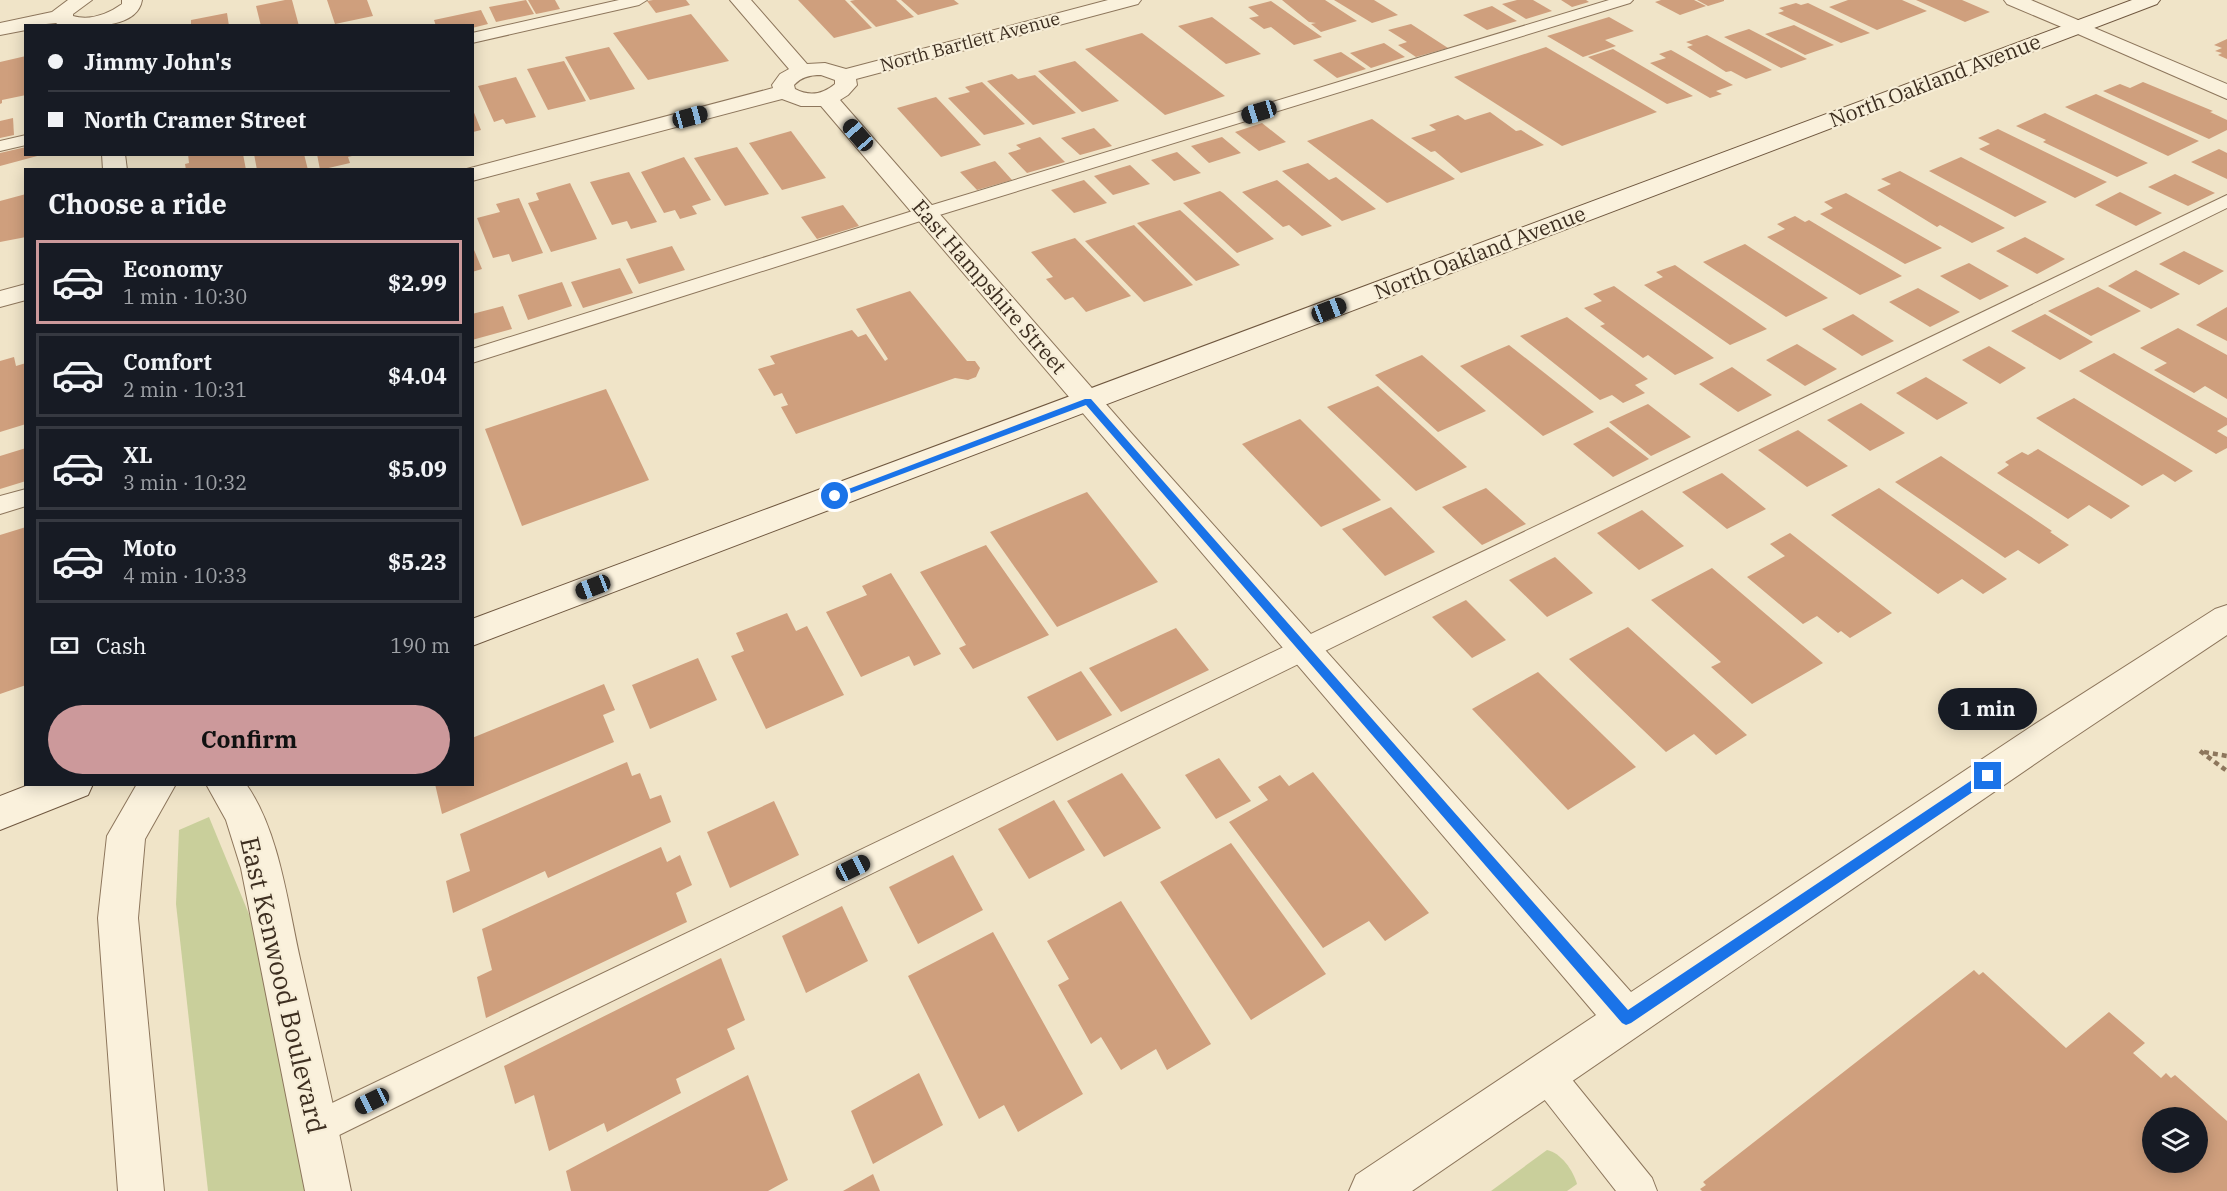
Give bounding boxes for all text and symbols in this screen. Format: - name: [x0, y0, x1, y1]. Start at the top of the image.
- street label: North Bartlett Avenue: [877, 6, 1062, 77]
- street label: North Oakland Avenue: [1825, 27, 2044, 133]
- text: Jimmy John's: [84, 47, 232, 76]
- car: [1239, 98, 1279, 126]
- car: [670, 104, 710, 130]
- text: North Cramer Street: [84, 105, 306, 134]
- car: [839, 116, 877, 154]
- text: Choose a ride: [48, 186, 227, 221]
- street label: East Hampshire Street: [906, 193, 1073, 380]
- street label: North Oakland Avenue: [1370, 199, 1589, 305]
- text: Economy: [123, 254, 223, 283]
- icon: car: [51, 255, 105, 309]
- text: $2.99: [388, 268, 447, 297]
- text: 1 min · 10:30: [123, 283, 247, 310]
- car: [1309, 295, 1349, 325]
- text: Comfort: [123, 347, 212, 376]
- icon: car: [51, 348, 105, 402]
- text: $4.04: [388, 361, 447, 390]
- text: 2 min · 10:31: [123, 376, 247, 403]
- text: XL: [123, 440, 153, 469]
- icon: car: [51, 441, 105, 495]
- text: $5.09: [388, 454, 447, 483]
- text: 3 min · 10:32: [123, 469, 247, 496]
- route start: [821, 482, 848, 509]
- text: Moto: [123, 533, 177, 562]
- icon: car: [51, 534, 105, 588]
- text: $5.23: [388, 547, 447, 576]
- text: 4 min · 10:33: [123, 562, 247, 589]
- car: [573, 572, 613, 602]
- icon: cash: [48, 629, 81, 662]
- text: Cash: [96, 631, 147, 660]
- text: 190 m: [390, 632, 450, 659]
- callout: 1 min: [1938, 689, 2038, 731]
- text: 1 min: [1960, 695, 2016, 722]
- button: Confirm: [48, 705, 450, 774]
- route end: [1974, 762, 2001, 789]
- street label: East Kenwood Boulevard: [233, 833, 335, 1136]
- car: [833, 852, 873, 884]
- car: [352, 1085, 392, 1117]
- map controls: [2142, 1107, 2208, 1173]
- button: layers: [2142, 1107, 2208, 1173]

